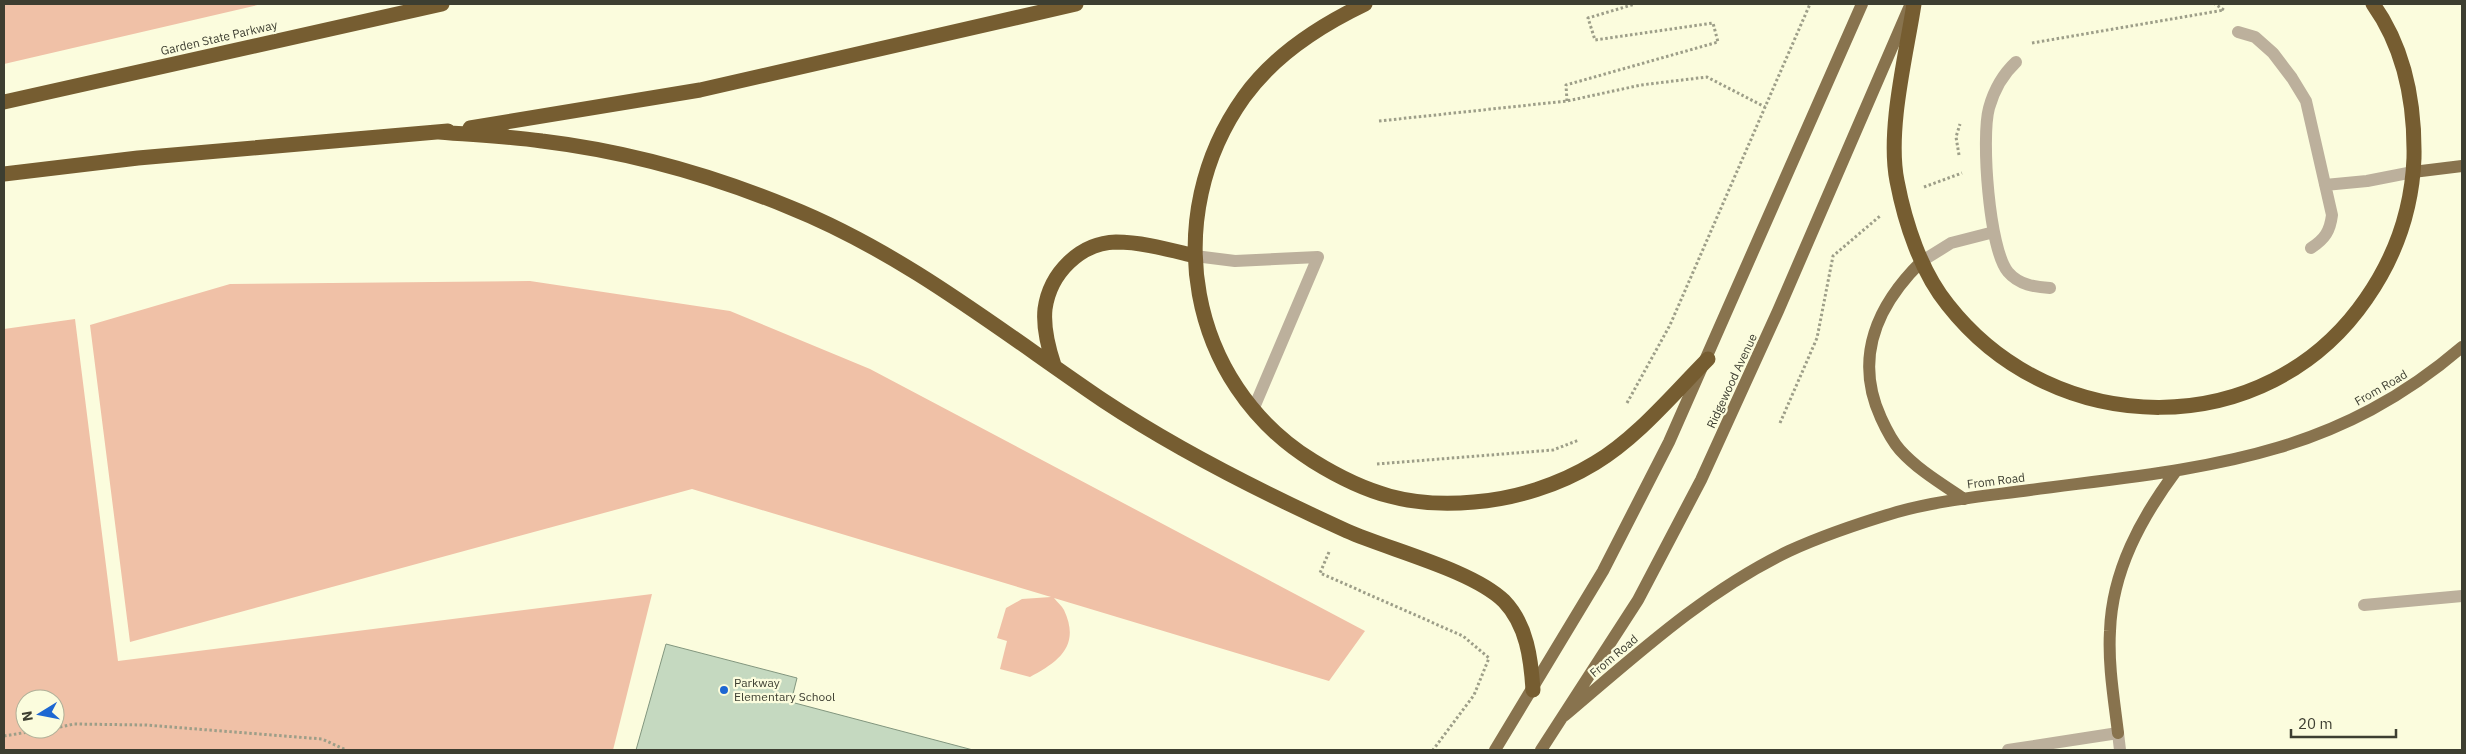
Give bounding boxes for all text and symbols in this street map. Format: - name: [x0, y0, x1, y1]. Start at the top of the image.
- street label: Garden State Parkway: [159, 17, 279, 58]
- street label: Ridgewood Avenue: [1703, 331, 1760, 431]
- street label: From Road: [2352, 366, 2410, 409]
- street label: From Road: [1966, 469, 2026, 492]
- street label: From Road: [1586, 631, 1641, 680]
- place label: Parkway Elementary School: [734, 675, 835, 704]
- marker: Parkway Elementary School: [718, 684, 730, 696]
- north arrow: [15, 689, 65, 739]
- scale bar: [2291, 706, 2396, 738]
- text: N: [17, 710, 37, 723]
- text: 20 m: [2298, 714, 2333, 733]

